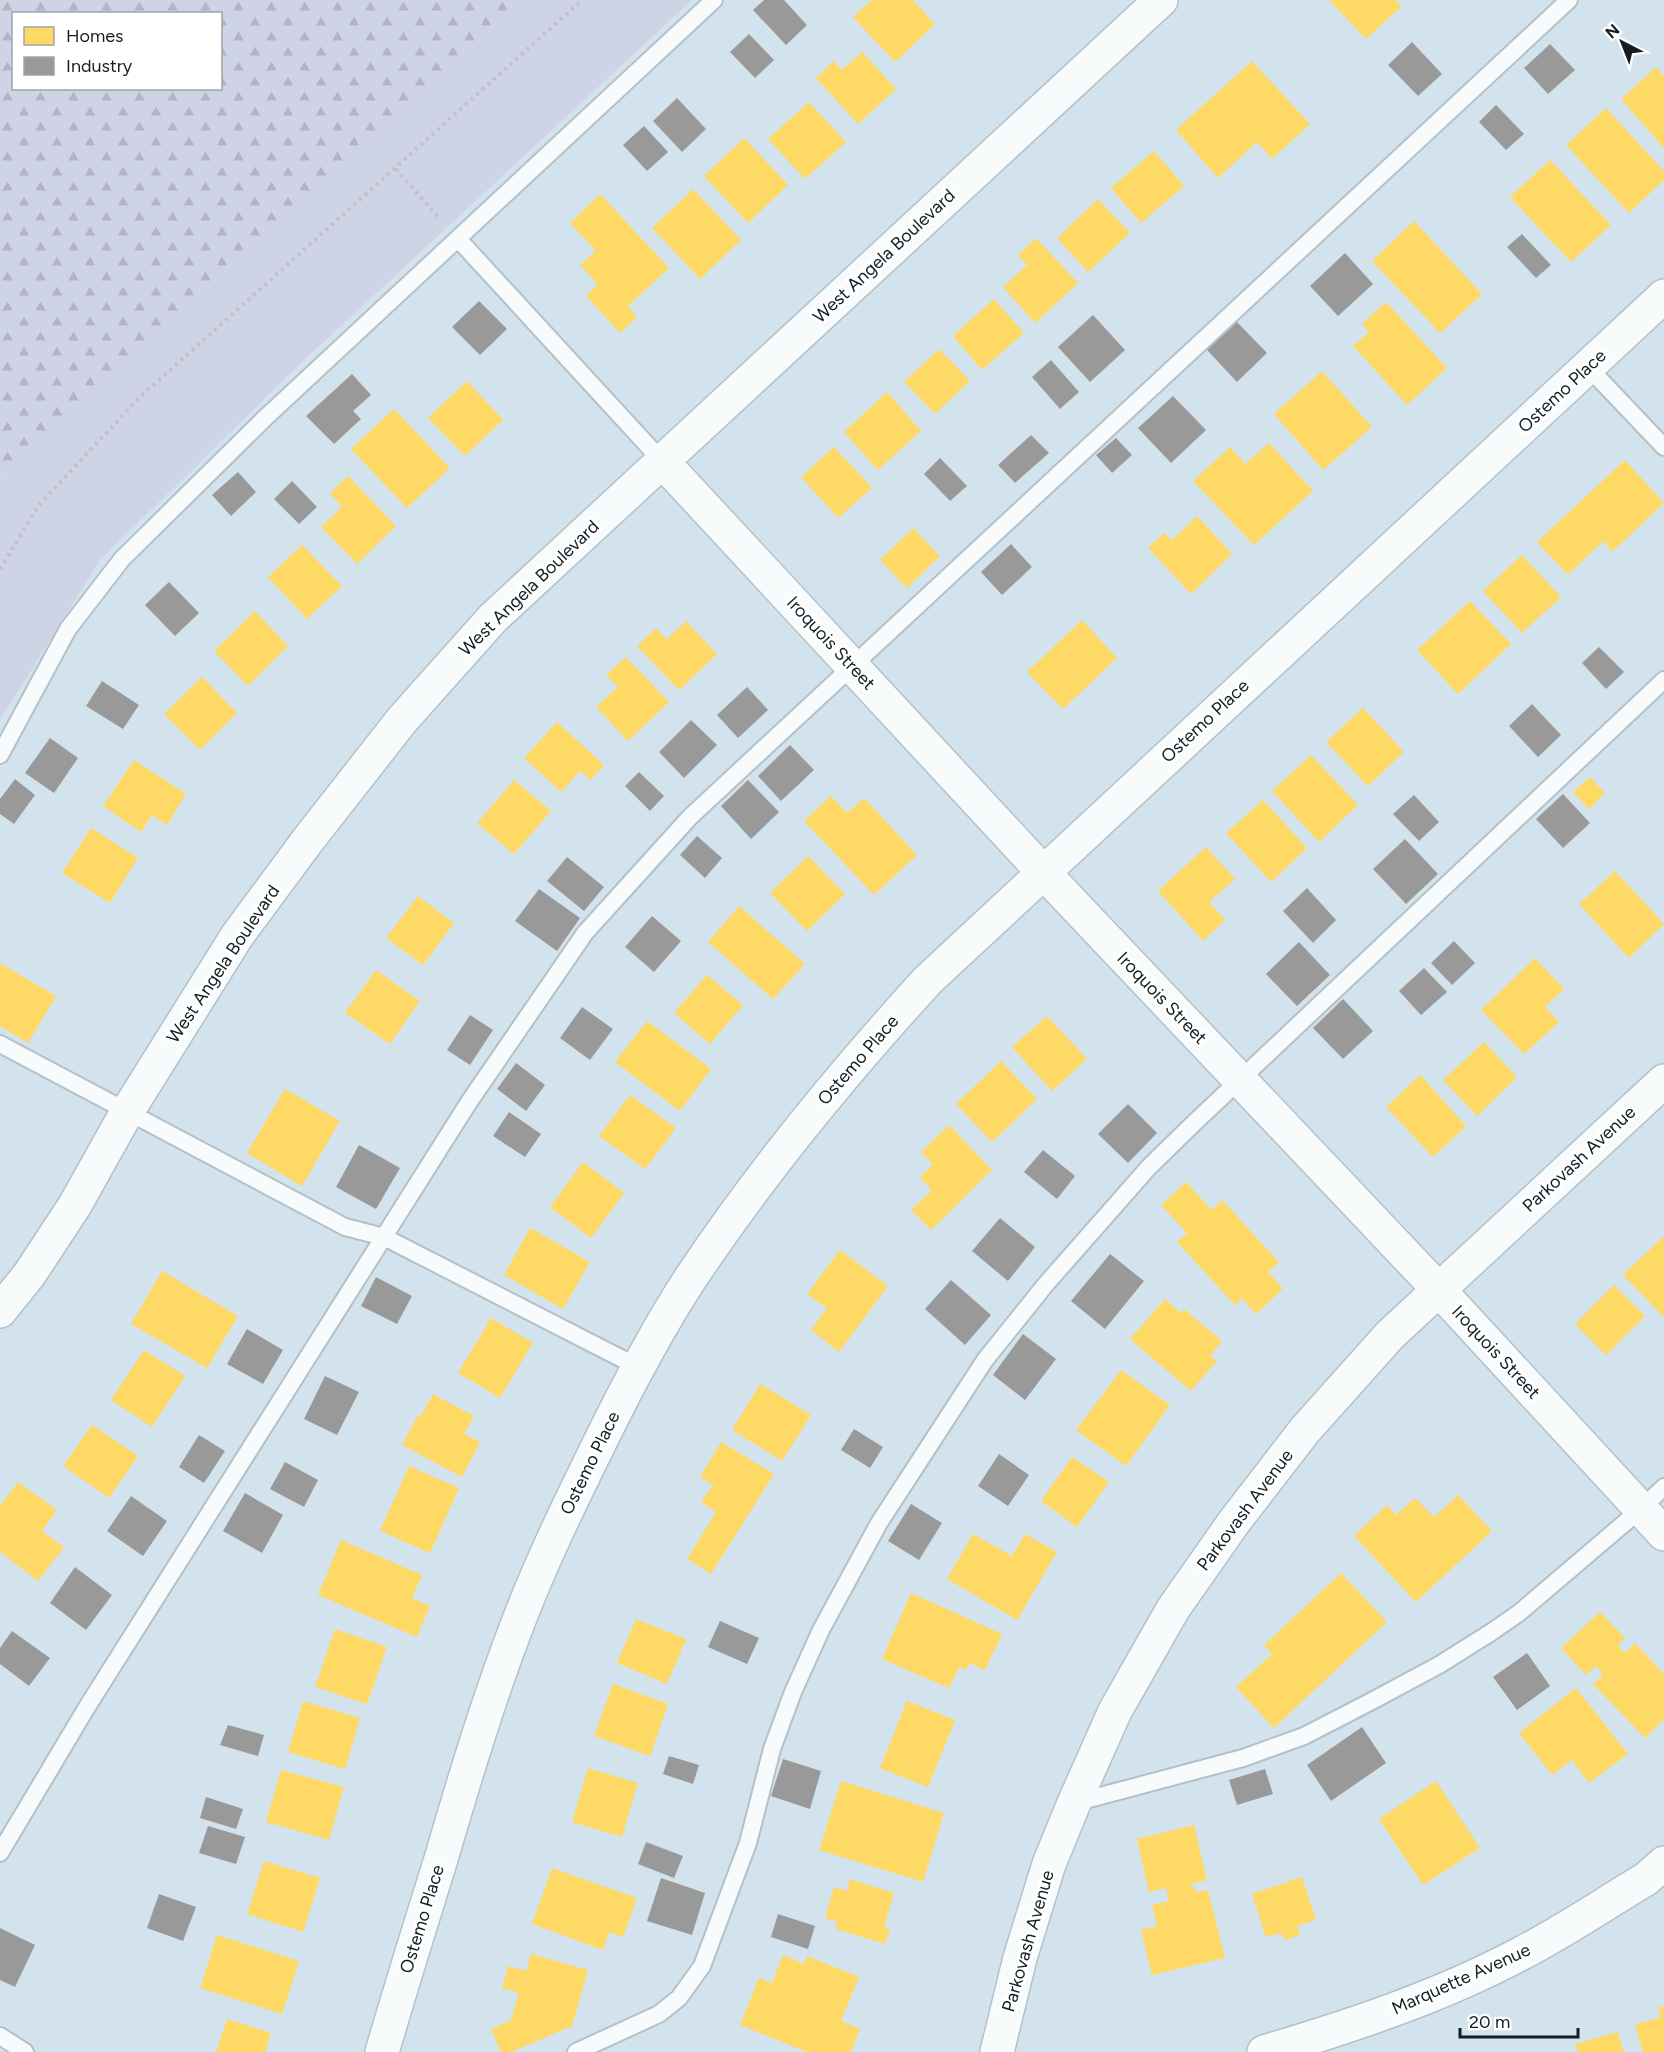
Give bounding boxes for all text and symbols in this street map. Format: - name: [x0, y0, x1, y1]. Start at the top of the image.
- legend: [12, 12, 222, 90]
- north arrow: [1592, 12, 1652, 72]
- text: N: [1601, 20, 1623, 42]
- text: Homes: [66, 25, 124, 47]
- text: Industry: [66, 55, 133, 77]
- street label: West Angela Boulevard: [808, 184, 960, 328]
- street label: Ostemo Place: [1513, 345, 1611, 437]
- street label: West Angela Boulevard: [454, 515, 604, 661]
- street label: Iroquois Street: [782, 592, 880, 694]
- street label: Ostemo Place: [1156, 675, 1254, 767]
- street label: West Angela Boulevard: [162, 881, 284, 1047]
- street label: Iroquois Street: [1113, 947, 1212, 1049]
- street label: Ostemo Place: [813, 1010, 903, 1110]
- street label: Parkovash Avenue: [1518, 1101, 1640, 1217]
- street label: Iroquois Street: [1447, 1301, 1545, 1403]
- street label: Ostemo Place: [556, 1408, 625, 1518]
- street label: Parkovash Avenue: [1192, 1445, 1298, 1575]
- street label: Ostemo Place: [395, 1862, 449, 1976]
- street label: Parkovash Avenue: [997, 1867, 1059, 2014]
- street label: Marquette Avenue: [1388, 1938, 1534, 2019]
- scale bar: [1460, 2001, 1578, 2039]
- text: 20 m: [1469, 2011, 1510, 2033]

